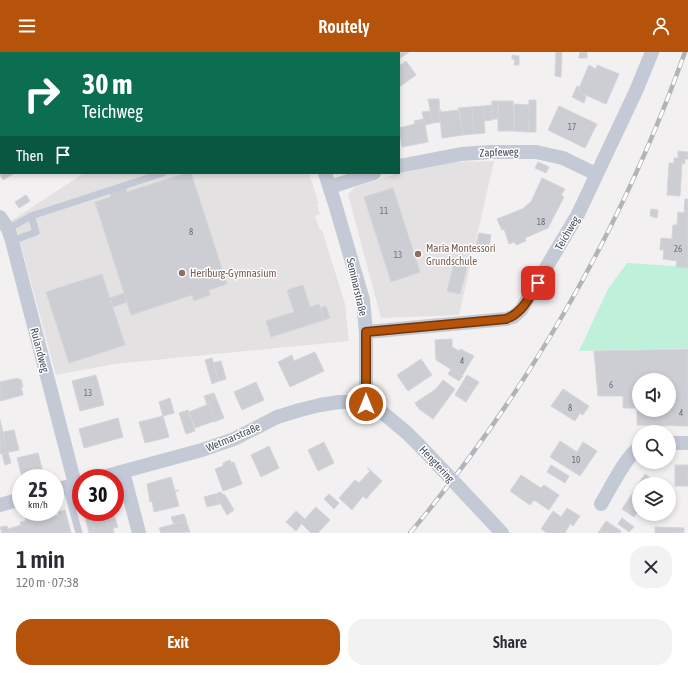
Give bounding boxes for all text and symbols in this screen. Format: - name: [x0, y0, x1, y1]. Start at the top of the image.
- icon: menu: [16, 15, 38, 37]
- icon: person: [650, 15, 672, 37]
- text: Routely: [318, 16, 370, 37]
- icon: right: [16, 68, 68, 120]
- text: 30 m: [82, 68, 132, 100]
- text: Teichweg: [82, 101, 143, 122]
- house number: 17: [568, 122, 576, 132]
- icon: arrive: [52, 144, 74, 166]
- street label: Zapfeweg: [479, 145, 519, 159]
- text: Then: [16, 147, 44, 164]
- house number: 11: [380, 206, 388, 216]
- street label: Teichweg: [552, 214, 582, 252]
- house number: 18: [537, 217, 545, 227]
- house number: 8: [189, 227, 193, 237]
- place label: Maria Montessori Grundschule: [426, 242, 496, 267]
- house number: 26: [674, 244, 682, 254]
- marker: Maria Montessori Grundschule: [413, 249, 423, 259]
- house number: 13: [394, 250, 402, 260]
- street label: Seminarstraße: [345, 257, 369, 317]
- pin: [521, 266, 555, 300]
- place label: Heriburg-Gymnasium: [190, 267, 277, 279]
- marker: Heriburg-Gymnasium: [177, 268, 187, 278]
- icon: arrive: [527, 272, 549, 294]
- street label: Rulandweg: [28, 326, 52, 374]
- house number: 4: [460, 356, 464, 366]
- map controls: [632, 373, 676, 521]
- button: sound: [632, 373, 676, 417]
- house number: 6: [609, 380, 613, 390]
- position arrow: [345, 383, 387, 425]
- house number: 13: [84, 388, 92, 398]
- house number: 8: [568, 403, 572, 413]
- house number: 4: [679, 408, 683, 418]
- street label: Wetmarstraße: [204, 420, 262, 454]
- button: search: [632, 425, 676, 469]
- street label: Hengtering: [417, 443, 457, 485]
- house number: 10: [572, 455, 580, 465]
- speed limit sign: 30: [72, 469, 124, 521]
- button: layers: [632, 477, 676, 521]
- text: 25: [29, 478, 47, 501]
- text: km/h: [28, 499, 48, 510]
- text: 1 min: [16, 546, 65, 573]
- button: close: [630, 546, 672, 588]
- text: 120 m · 07:38: [16, 575, 79, 590]
- button: Exit: [16, 619, 340, 665]
- button: Share: [348, 619, 672, 665]

